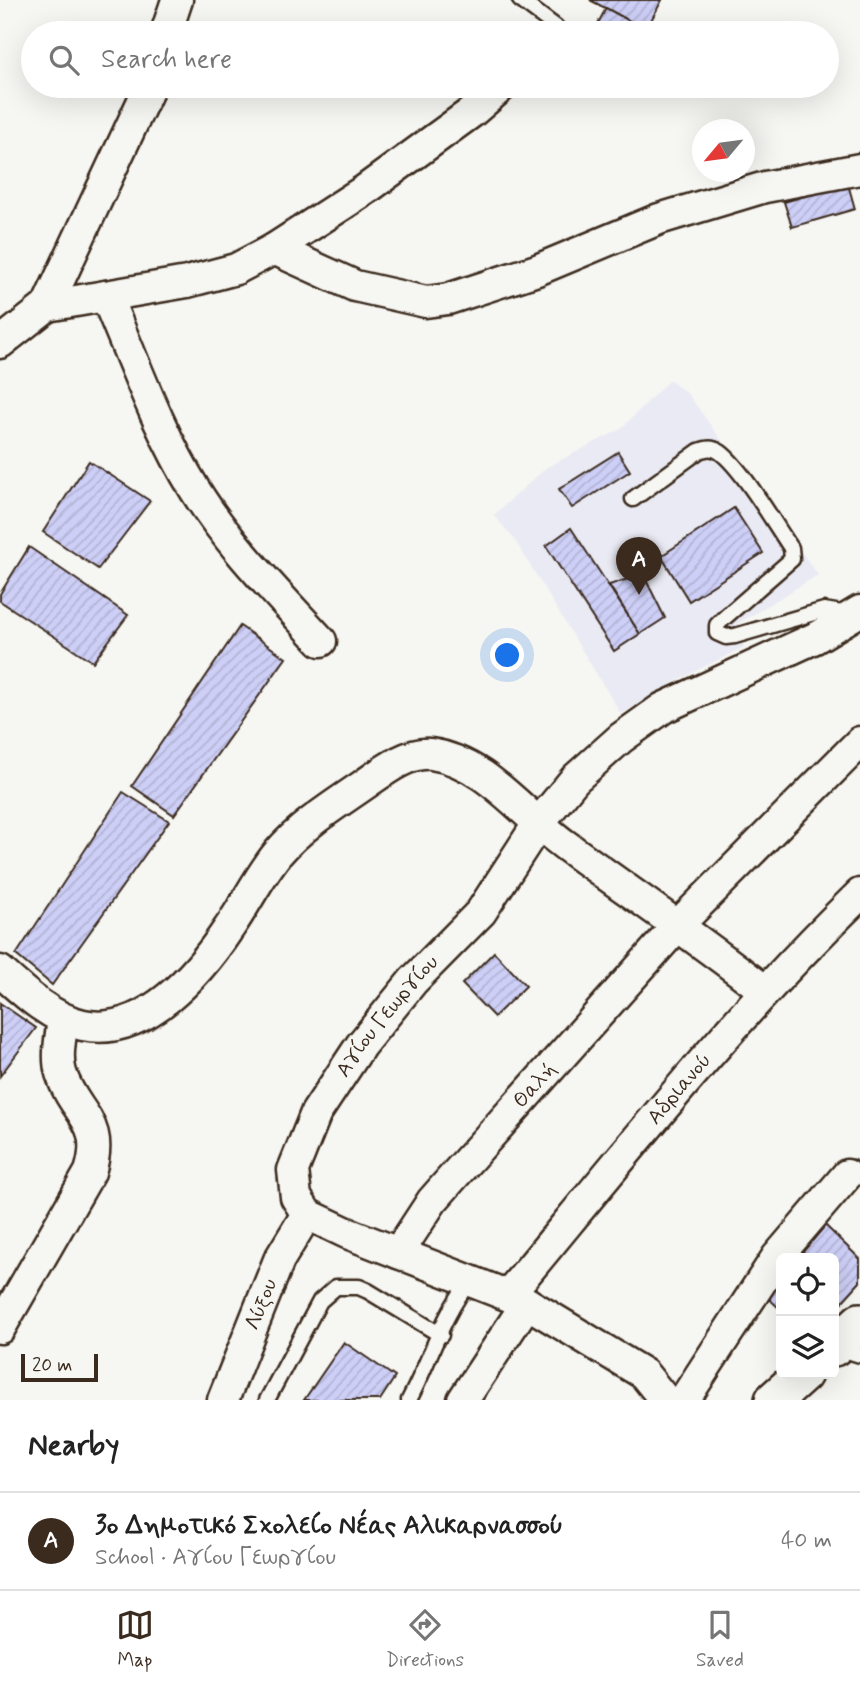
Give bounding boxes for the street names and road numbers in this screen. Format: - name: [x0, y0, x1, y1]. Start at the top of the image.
- street label: Αγίου Γεωργίου: [330, 949, 445, 1083]
- street label: Αδριανού: [641, 1047, 718, 1131]
- street label: Θαλή: [507, 1056, 563, 1114]
- street label: Λύξου: [238, 1274, 284, 1334]

